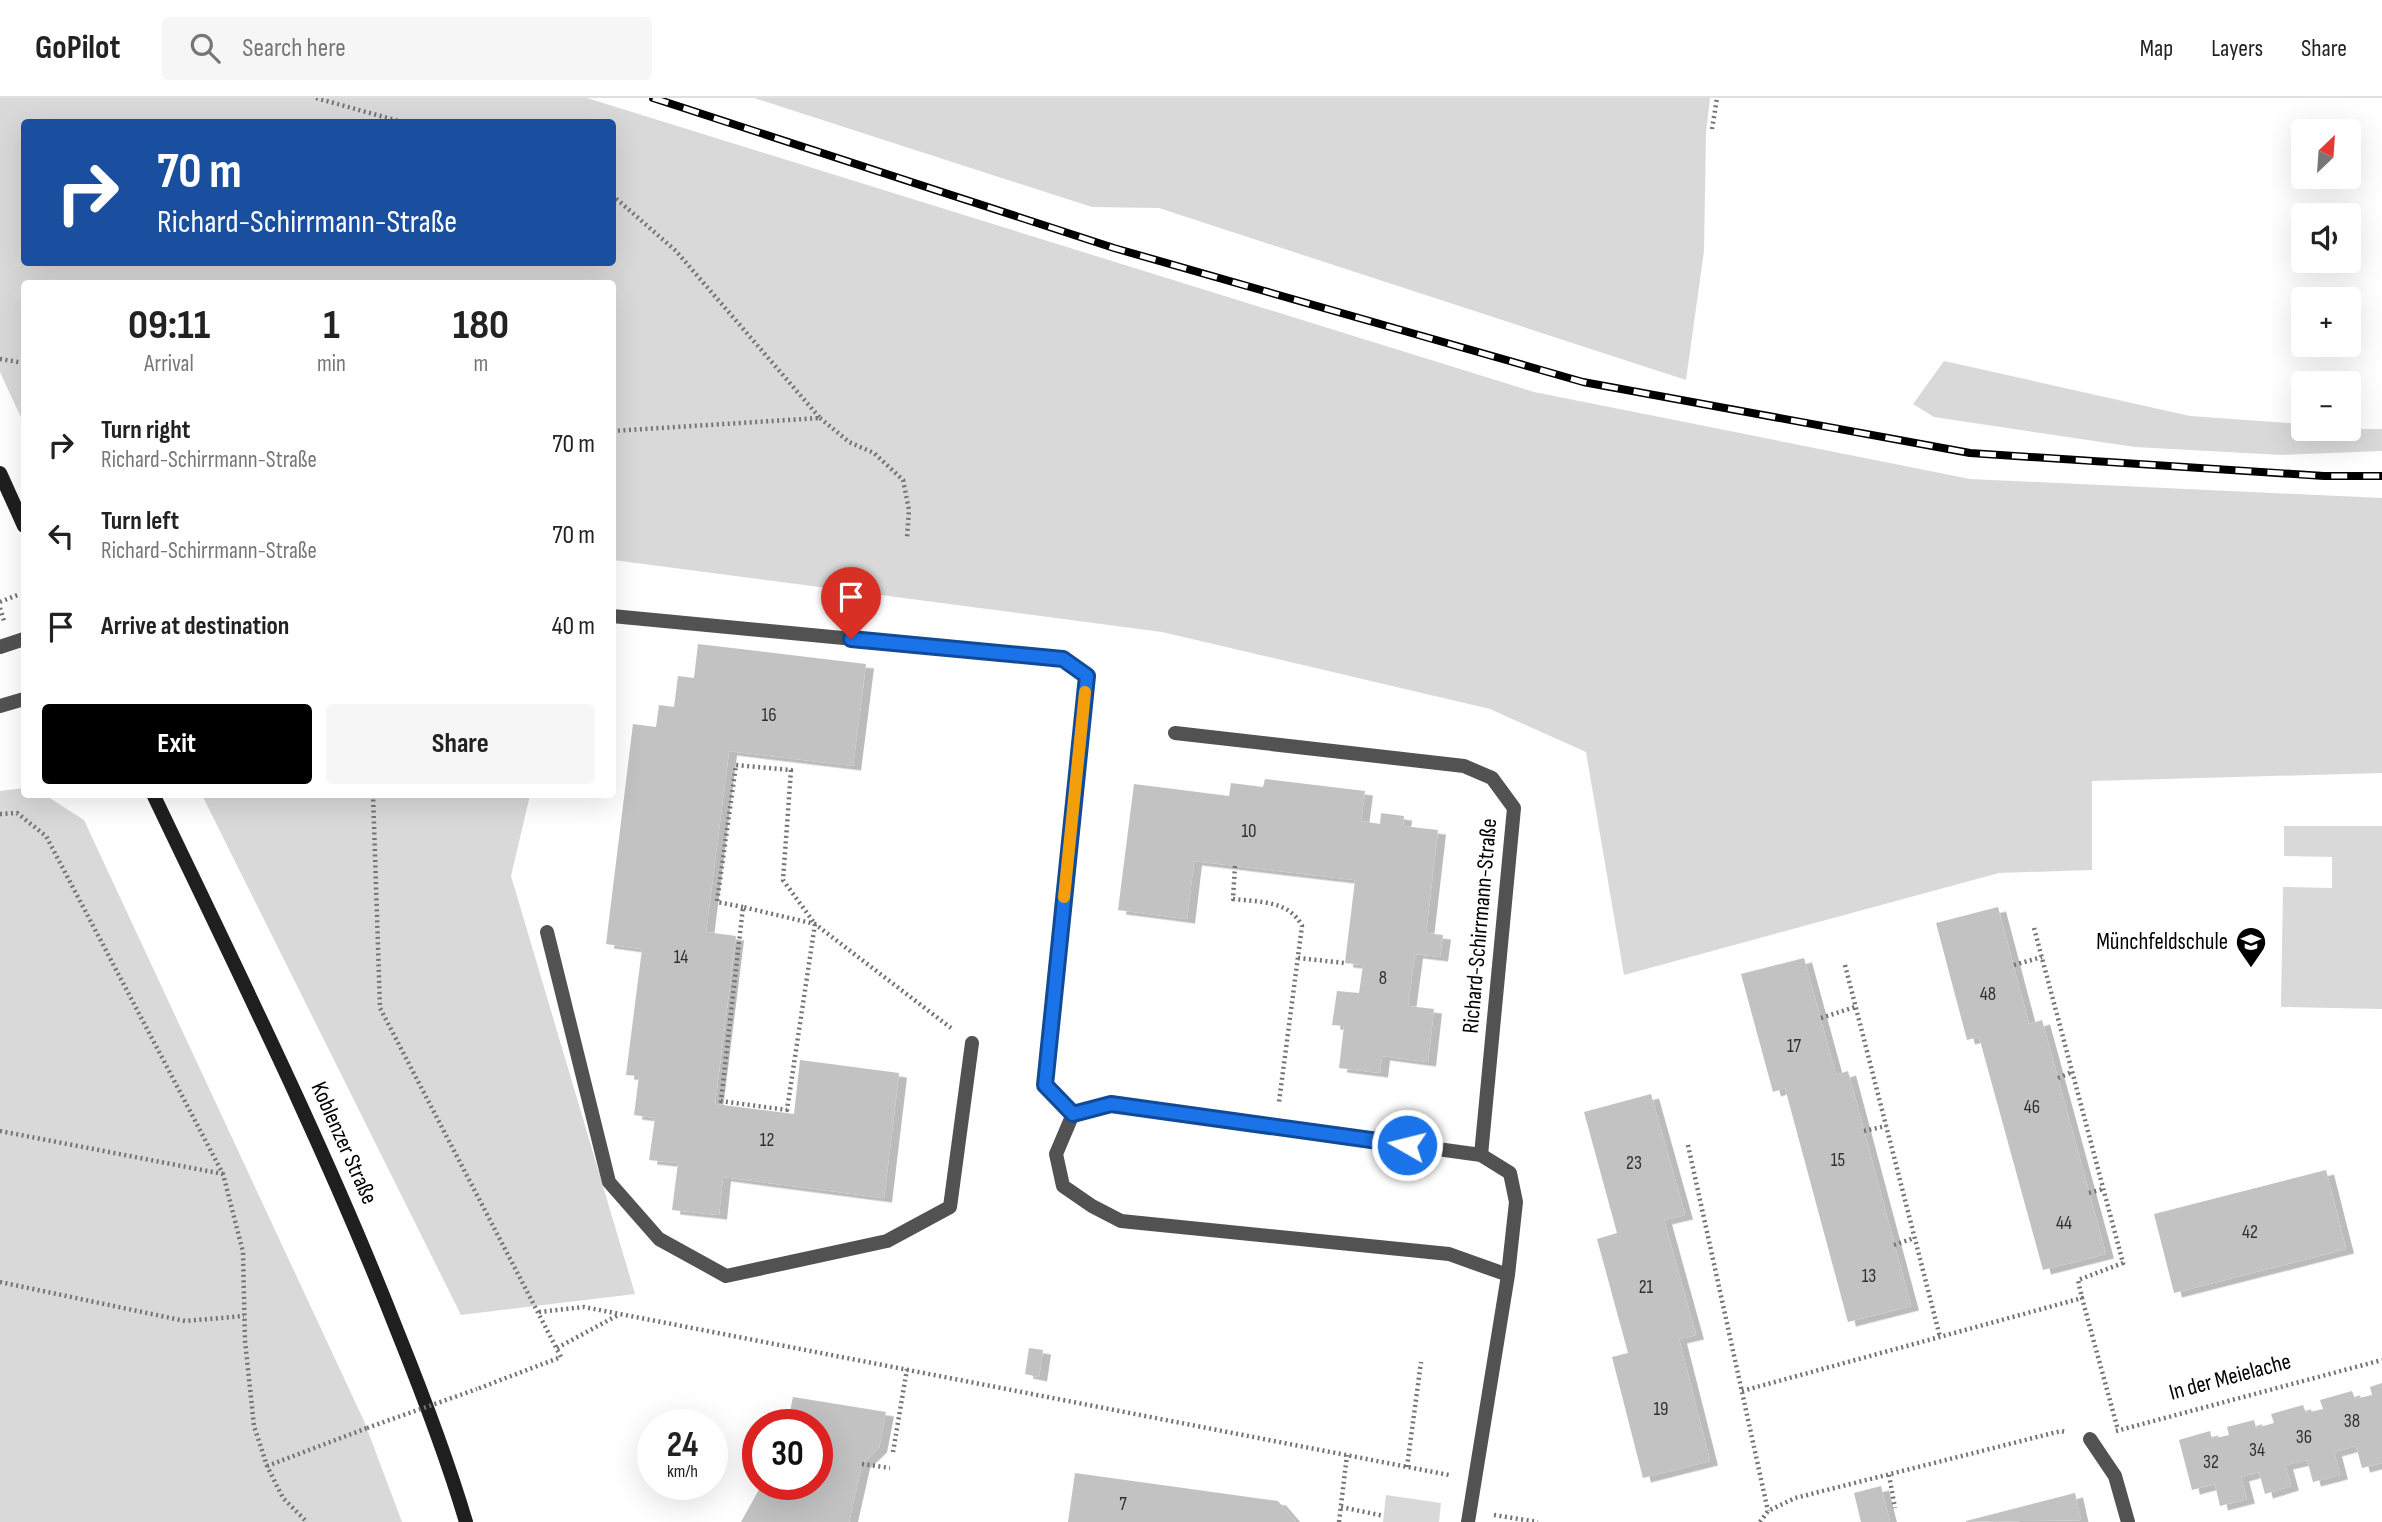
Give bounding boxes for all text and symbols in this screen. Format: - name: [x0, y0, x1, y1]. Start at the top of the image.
- search box: [162, 17, 652, 80]
- text: GoPilot: [35, 28, 120, 68]
- icon: search: [186, 29, 224, 67]
- text: Search here: [242, 33, 346, 64]
- text: Map: [2140, 34, 2173, 63]
- text: Layers: [2211, 34, 2263, 63]
- text: Share: [2301, 34, 2347, 63]
- north arrow: [2291, 119, 2361, 189]
- map controls: [2291, 119, 2361, 441]
- text: 70 m: [157, 143, 242, 202]
- icon: right: [42, 147, 133, 238]
- text: Richard-Schirrmann-Straße: [157, 203, 457, 242]
- button: sound: [2291, 203, 2361, 273]
- button: +: [2291, 287, 2361, 357]
- text: 09:11: [128, 300, 210, 351]
- text: 1: [323, 300, 340, 351]
- text: 180: [453, 300, 509, 351]
- text: Arrival: [144, 350, 194, 378]
- text: min: [317, 350, 346, 378]
- text: m: [474, 350, 488, 378]
- button: −: [2291, 371, 2361, 441]
- text: Turn right: [101, 415, 190, 446]
- icon: right: [42, 426, 80, 464]
- text: 70 m: [552, 429, 595, 460]
- text: Richard-Schirrmann-Straße: [101, 446, 317, 474]
- text: Turn left: [101, 506, 179, 537]
- icon: left: [42, 517, 80, 555]
- text: 70 m: [552, 520, 595, 551]
- text: Richard-Schirrmann-Straße: [101, 537, 317, 565]
- pin: [821, 567, 881, 639]
- icon: arrive: [832, 578, 870, 616]
- icon: arrive: [42, 608, 80, 646]
- text: Arrive at destination: [101, 611, 289, 642]
- text: 40 m: [552, 611, 595, 642]
- button: Exit: [42, 704, 312, 784]
- button: Share: [326, 704, 595, 784]
- house number: 16: [762, 704, 776, 727]
- street label: Richard-Schirrmann-Straße: [1457, 817, 1503, 1035]
- house number: 10: [1241, 820, 1257, 843]
- school or university icon: Münchfeldschule: [2234, 925, 2268, 969]
- place label: Münchfeldschule: [2096, 928, 2228, 956]
- house number: 14: [674, 946, 688, 969]
- house number: 8: [1379, 967, 1387, 990]
- house number: 48: [1980, 983, 1996, 1006]
- house number: 17: [1787, 1035, 1802, 1058]
- street label: Koblenzer Straße: [305, 1078, 383, 1208]
- house number: 46: [2024, 1096, 2040, 1119]
- position arrow: [1370, 1108, 1444, 1182]
- house number: 12: [760, 1129, 774, 1152]
- house number: 15: [1831, 1149, 1845, 1172]
- house number: 23: [1626, 1152, 1642, 1175]
- house number: 44: [2056, 1212, 2072, 1235]
- house number: 42: [2242, 1221, 2258, 1244]
- house number: 13: [1862, 1265, 1876, 1288]
- house number: 21: [1639, 1276, 1654, 1299]
- street label: In der Meielache: [2166, 1347, 2294, 1407]
- house number: 19: [1653, 1398, 1669, 1421]
- speed limit sign: 30: [742, 1409, 833, 1500]
- house number: 38: [2344, 1410, 2360, 1433]
- text: 24: [667, 1424, 698, 1467]
- house number: 36: [2296, 1426, 2312, 1449]
- house number: 34: [2249, 1439, 2265, 1462]
- house number: 32: [2203, 1451, 2219, 1474]
- text: km/h: [667, 1461, 698, 1482]
- house number: 7: [1119, 1493, 1127, 1516]

